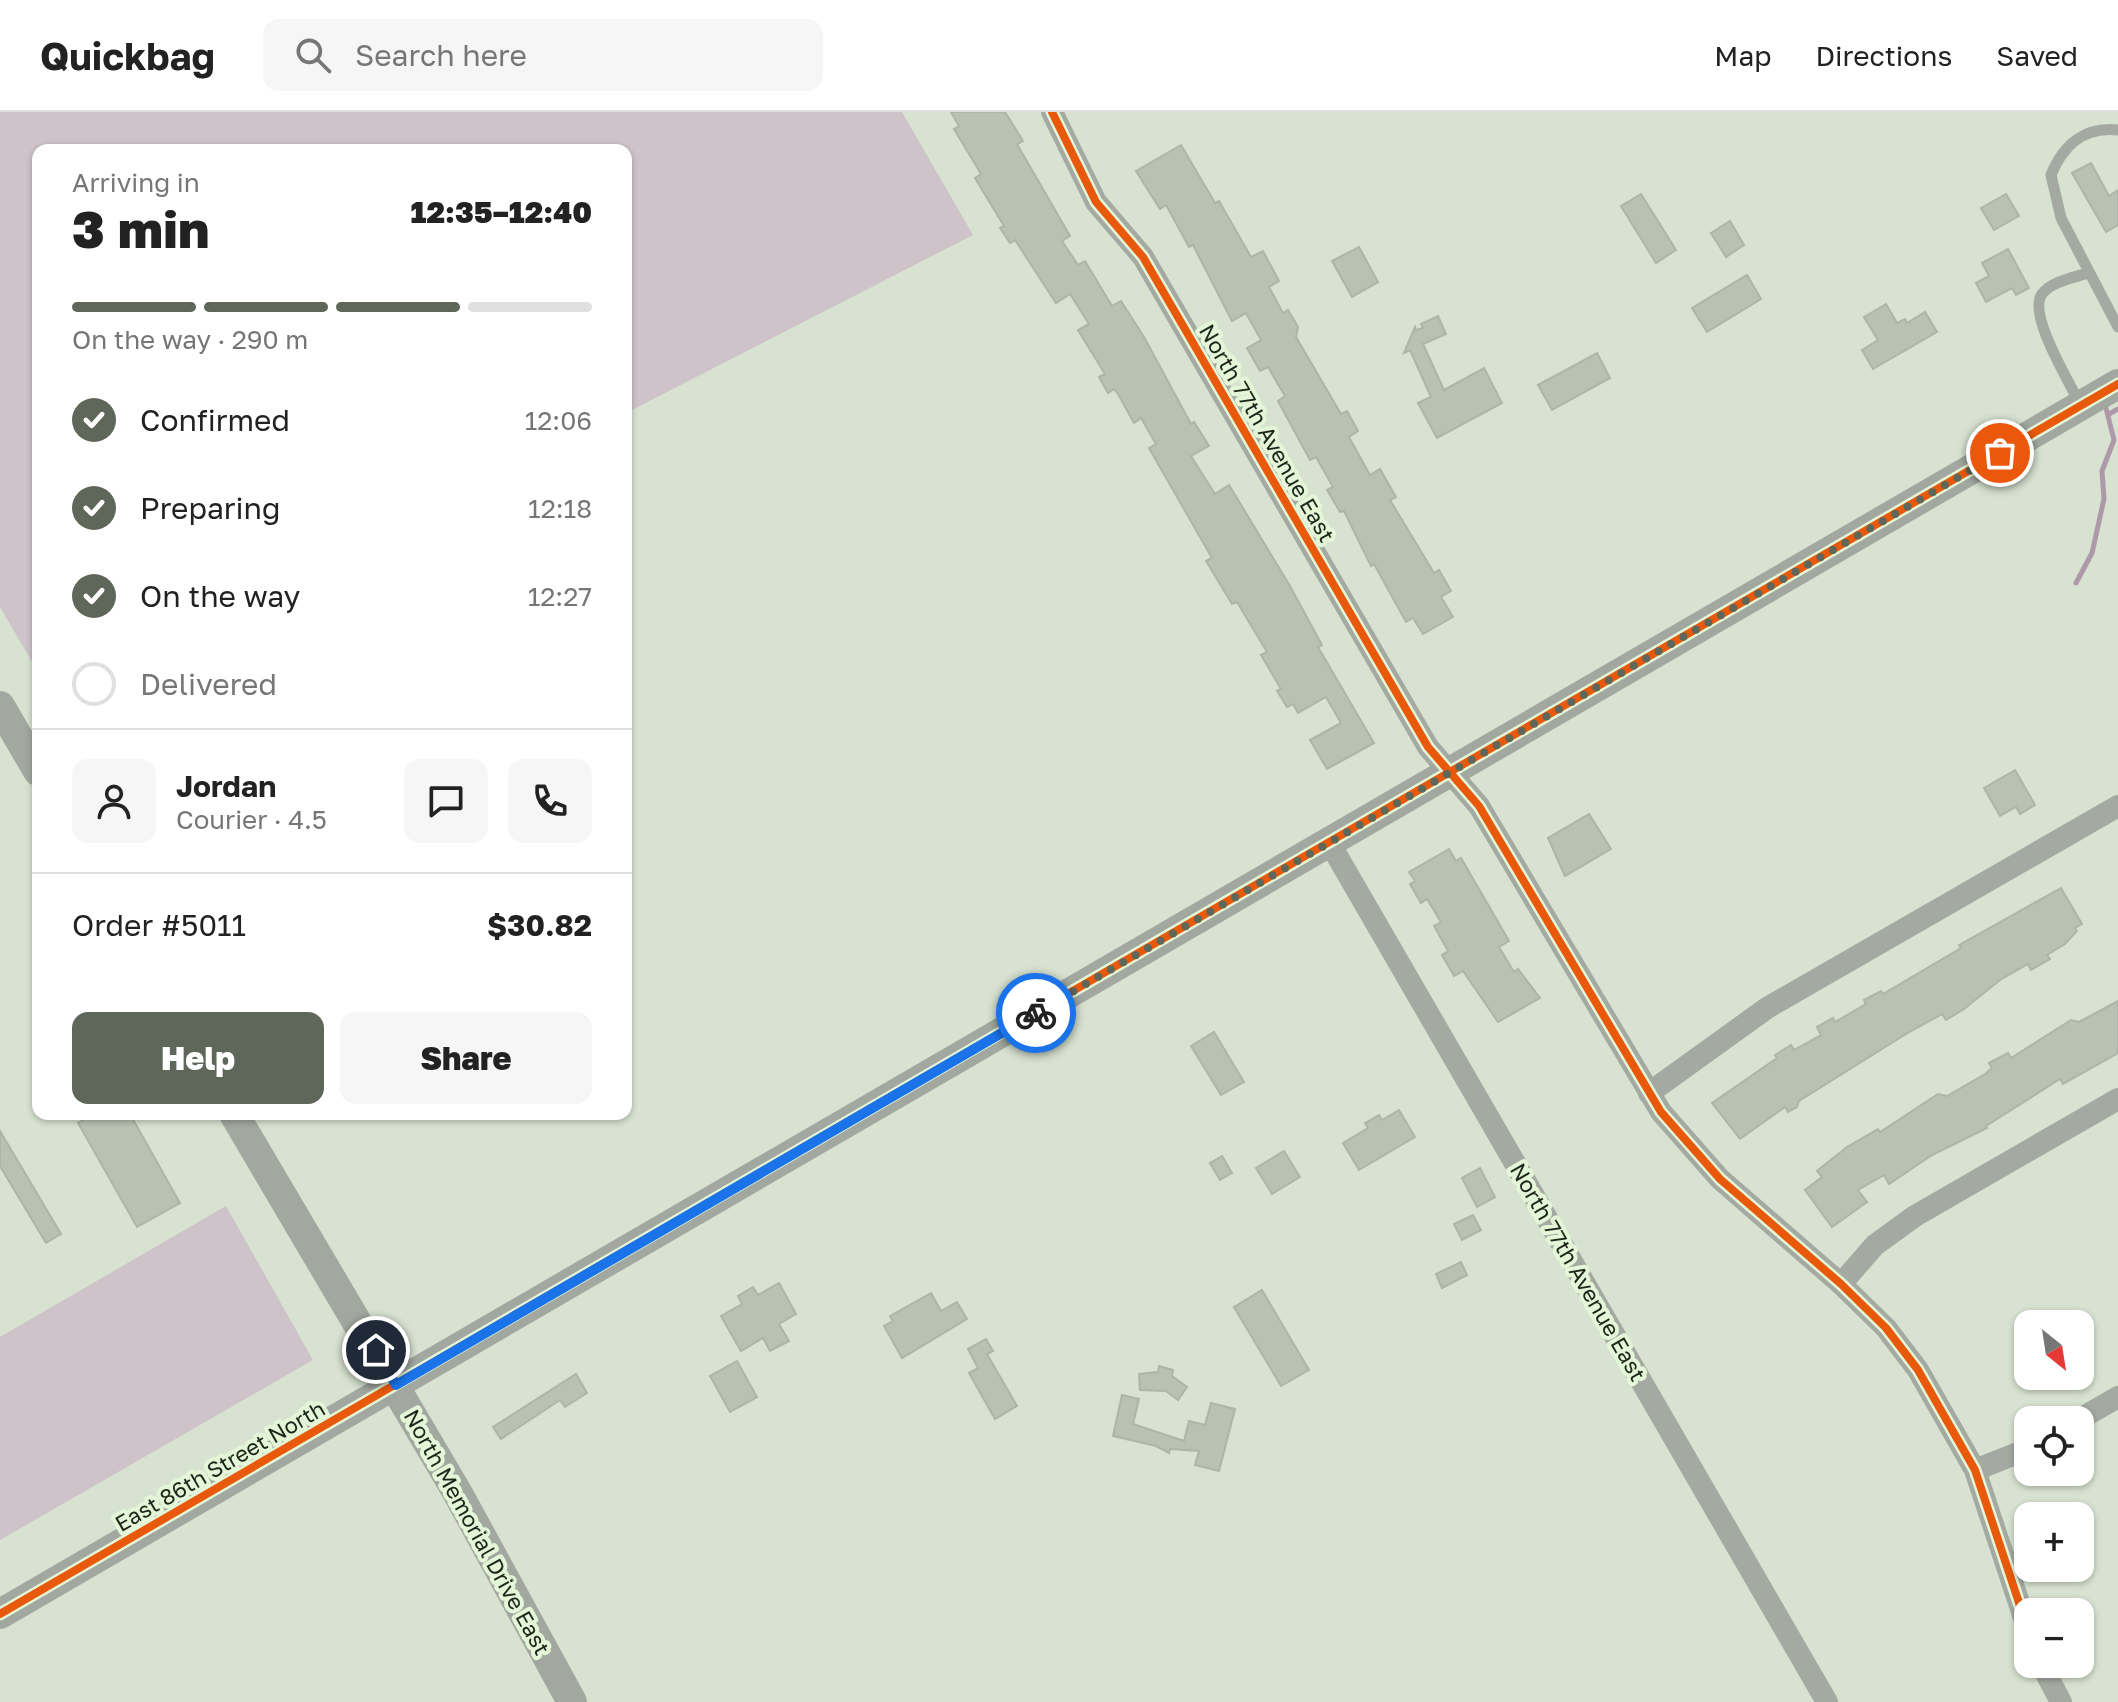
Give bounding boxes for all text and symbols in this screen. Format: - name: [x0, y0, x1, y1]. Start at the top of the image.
- search box: [263, 19, 823, 91]
- text: Quickbag: [40, 33, 215, 78]
- icon: search: [291, 33, 335, 77]
- text: Search here: [355, 37, 527, 73]
- text: Map: [1714, 39, 1771, 72]
- text: Directions: [1815, 39, 1952, 72]
- text: Saved: [1996, 39, 2078, 72]
- text: Arriving in: [72, 167, 200, 198]
- text: 12:35–12:40: [411, 194, 592, 230]
- text: 3 min: [72, 197, 209, 259]
- street label: North 77th Avenue East: [1194, 319, 1341, 547]
- text: On the way · 290 m: [72, 324, 308, 355]
- icon: check: [72, 398, 116, 442]
- text: Confirmed: [140, 402, 290, 438]
- text: 12:06: [525, 405, 592, 436]
- pin: [1966, 419, 2034, 487]
- icon: bag: [1978, 431, 2022, 475]
- icon: check: [72, 486, 116, 530]
- text: Preparing: [140, 490, 281, 526]
- text: 12:18: [528, 493, 592, 524]
- icon: check: [72, 574, 116, 618]
- text: On the way: [140, 578, 300, 614]
- text: 12:27: [528, 581, 592, 612]
- text: Delivered: [140, 666, 277, 702]
- button: person: [72, 759, 156, 843]
- button: chat: [404, 759, 488, 843]
- button: phone: [508, 759, 592, 843]
- text: Jordan: [176, 768, 276, 804]
- text: Courier · 4.5: [176, 804, 327, 835]
- text: Order #5011: [72, 907, 246, 943]
- text: $30.82: [487, 907, 592, 943]
- courier: [996, 973, 1076, 1053]
- icon: bike: [1014, 991, 1058, 1035]
- button: Help: [72, 1012, 324, 1104]
- button: Share: [340, 1012, 592, 1104]
- street label: North 77th Avenue East: [1505, 1158, 1652, 1386]
- north arrow: [2014, 1310, 2094, 1390]
- map controls: [2014, 1310, 2094, 1678]
- pin: [342, 1316, 410, 1384]
- icon: home: [354, 1328, 398, 1372]
- street label: East 86th Street North: [110, 1394, 330, 1537]
- street label: North Memorial Drive East: [399, 1404, 556, 1659]
- button: locate: [2014, 1406, 2094, 1486]
- button: +: [2014, 1502, 2094, 1582]
- button: −: [2014, 1598, 2094, 1678]

